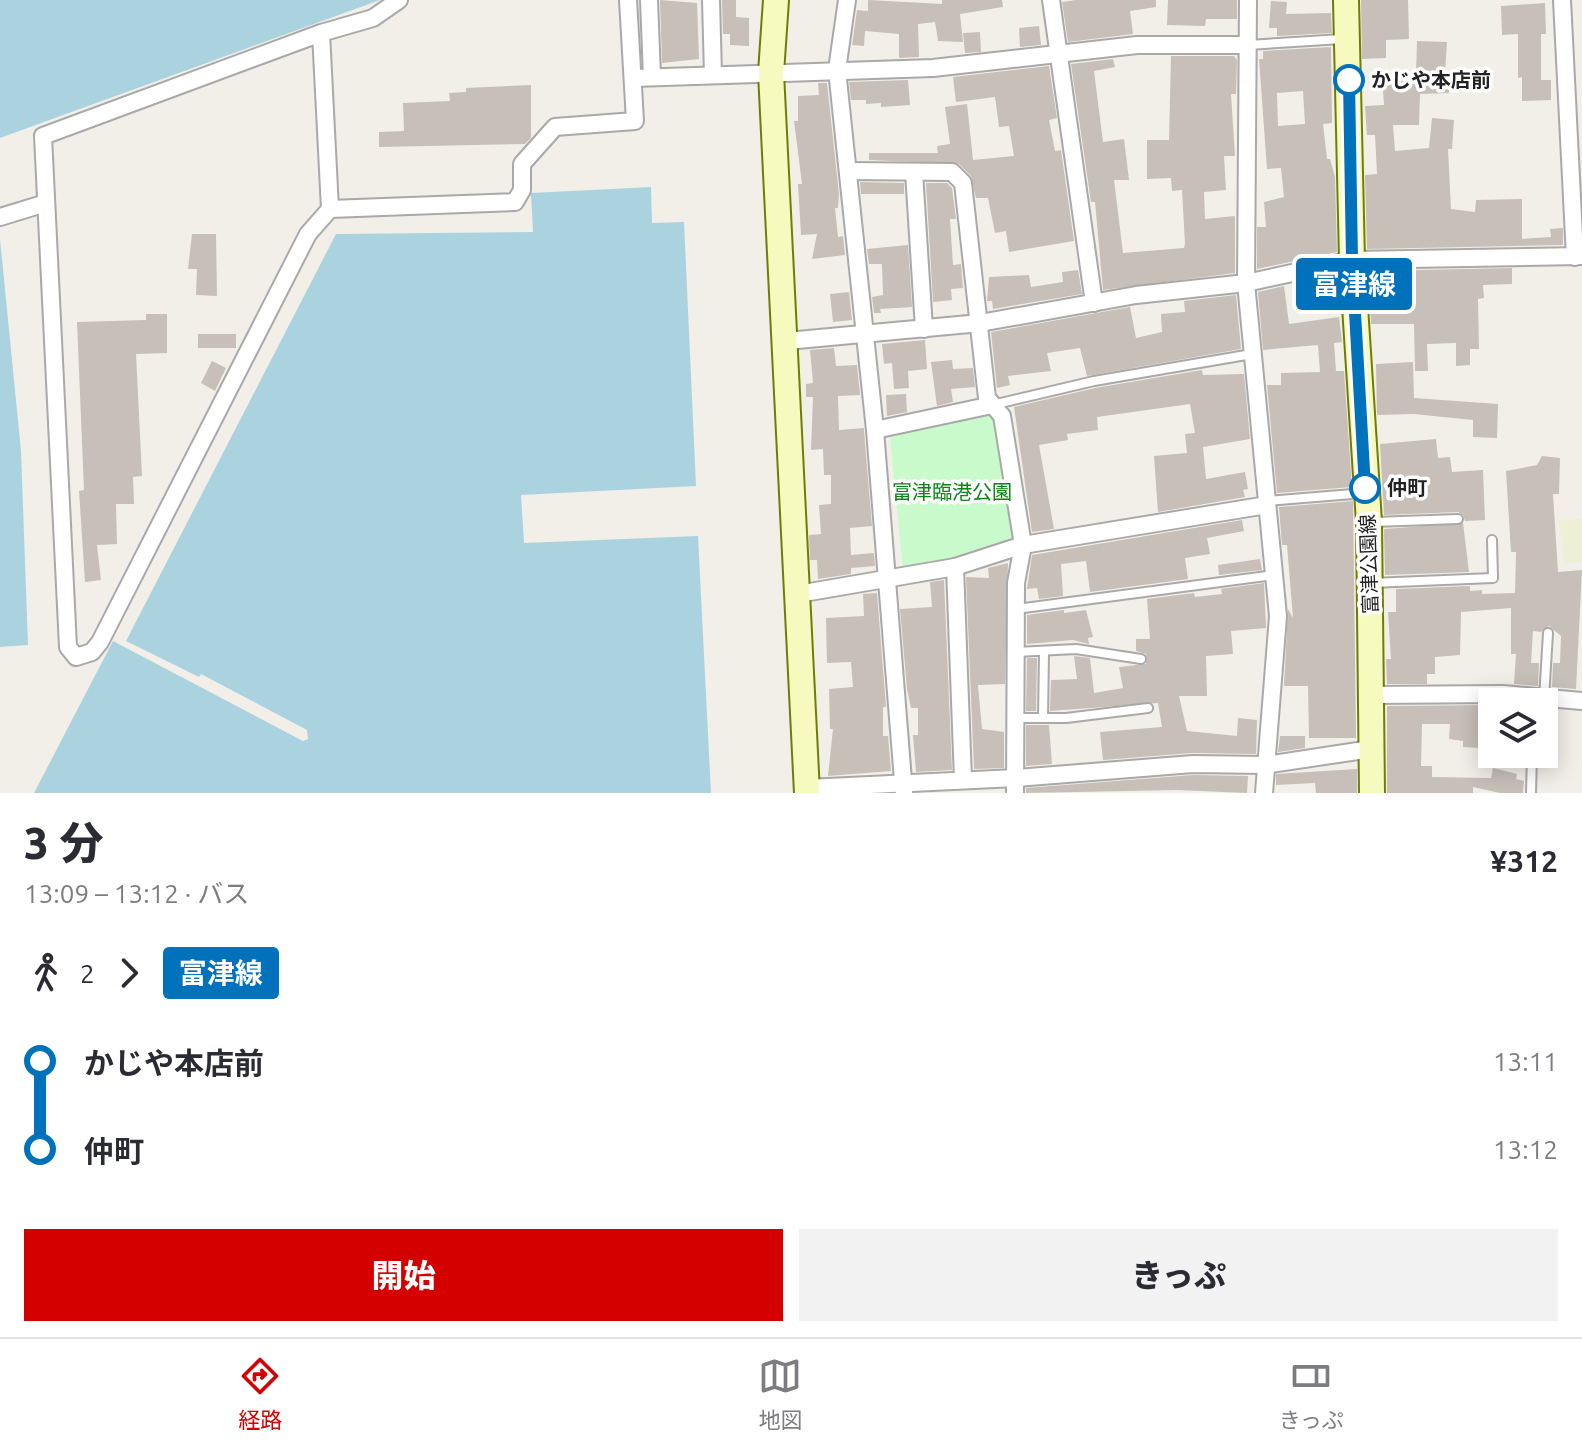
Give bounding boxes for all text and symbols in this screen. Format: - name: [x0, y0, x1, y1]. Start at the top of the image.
- marker: かじや本店前: [1334, 65, 1364, 95]
- place label: かじや本店前: [1371, 68, 1491, 91]
- line badge: 富津線: [1308, 258, 1400, 310]
- text: 富津線: [1312, 268, 1396, 299]
- marker: 仲町: [1350, 473, 1380, 503]
- place label: 仲町: [1387, 476, 1427, 499]
- park label: 富津臨港公園: [892, 480, 1012, 503]
- street label: 富津公園線: [1355, 514, 1382, 614]
- map controls: [1478, 688, 1558, 768]
- button: layers: [1478, 688, 1558, 768]
- text: 3 分: [24, 818, 103, 867]
- text: ¥312: [1490, 844, 1558, 878]
- text: 13:09 – 13:12 · バス: [24, 879, 249, 908]
- icon: walk: [24, 951, 68, 995]
- icon: forward: [107, 951, 151, 995]
- text: 富津線: [179, 957, 263, 988]
- text: 2: [80, 959, 95, 988]
- text: かじや本店前: [84, 1046, 264, 1080]
- text: 13:11: [1493, 1047, 1558, 1076]
- text: 仲町: [84, 1134, 144, 1168]
- text: 13:12: [1493, 1135, 1558, 1164]
- button: 開始: [24, 1229, 783, 1321]
- button: きっぷ: [799, 1229, 1558, 1321]
- tab: 経路: [238, 1354, 282, 1434]
- tab: 地図: [758, 1354, 802, 1434]
- tab: きっぷ: [1279, 1354, 1344, 1434]

